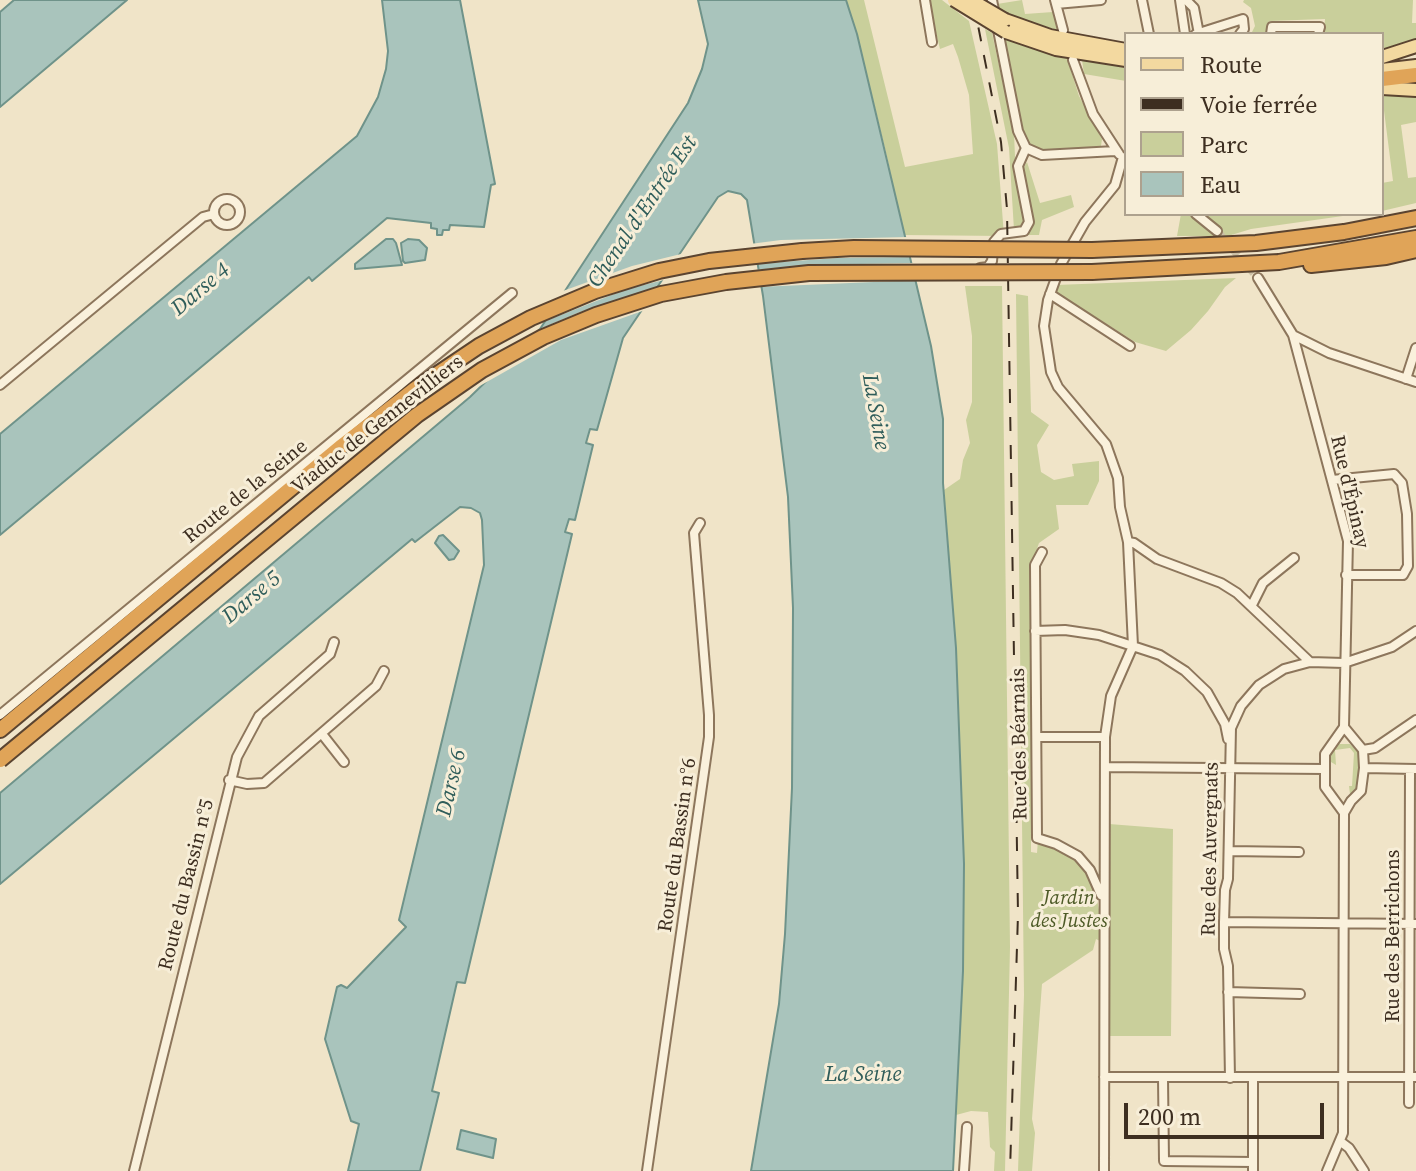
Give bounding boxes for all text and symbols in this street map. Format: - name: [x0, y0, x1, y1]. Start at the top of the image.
- legend: [1124, 32, 1384, 216]
- text: Route: [1200, 48, 1262, 81]
- text: Voie ferrée: [1200, 88, 1318, 121]
- text: Parc: [1200, 128, 1248, 161]
- water label: Chenal d'Entrée Est: [583, 131, 703, 293]
- text: Eau: [1200, 168, 1241, 201]
- water label: Darse 4: [166, 258, 236, 322]
- street label: Viaduc de Gennevilliers: [287, 350, 469, 500]
- water label: La Seine: [855, 372, 895, 452]
- street label: Rue d'Épinay: [1324, 433, 1374, 551]
- street label: Route de la Seine: [179, 435, 313, 549]
- water label: Darse 5: [217, 566, 287, 630]
- street label: Rue des Béarnais: [1007, 668, 1033, 820]
- water label: Darse 6: [431, 747, 473, 819]
- street label: Route du Bassin n°6: [654, 756, 702, 934]
- street label: Rue des Auvergnats: [1197, 762, 1225, 936]
- street label: Route du Bassin n°5: [154, 797, 220, 973]
- street label: Rue des Berrichons: [1382, 850, 1406, 1022]
- park label: Jardin des Justes: [1030, 887, 1108, 934]
- water label: La Seine: [825, 1062, 901, 1088]
- scale bar: [1128, 1087, 1328, 1137]
- text: 200 m: [1138, 1100, 1201, 1133]

